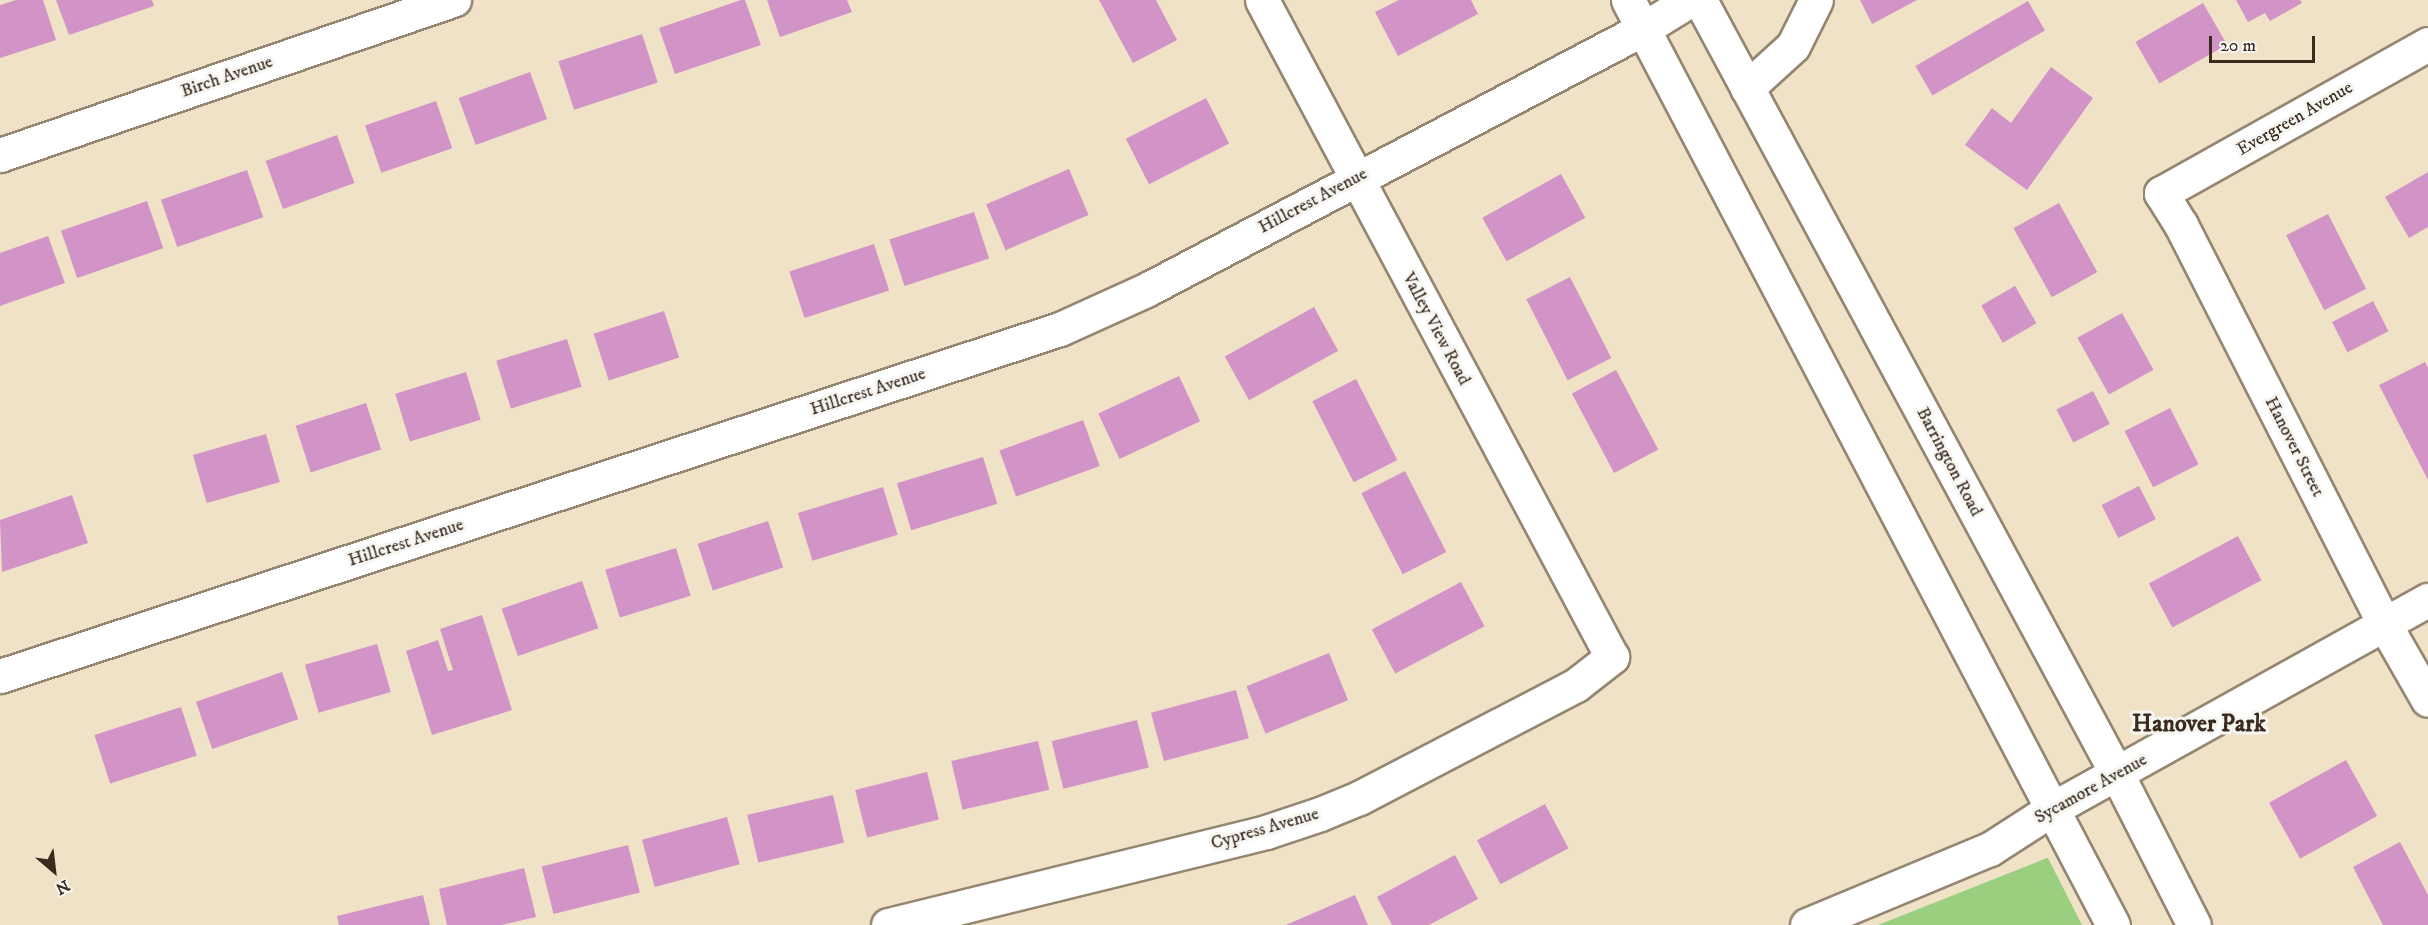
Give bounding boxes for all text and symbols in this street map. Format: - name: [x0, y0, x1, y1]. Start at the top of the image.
- scale bar: [2212, 24, 2318, 62]
- text: 20 m: [2220, 35, 2256, 57]
- street label: Birch Avenue: [178, 51, 276, 103]
- street label: Evergreen Avenue: [2233, 77, 2357, 161]
- street label: Hillcrest Avenue: [1255, 163, 1371, 239]
- street label: Valley View Road: [1397, 269, 1475, 389]
- street label: Hillcrest Avenue: [808, 363, 928, 421]
- street label: Hanover Street: [2260, 393, 2328, 501]
- street label: Barrington Road: [1911, 404, 1987, 520]
- street label: Hillcrest Avenue: [346, 514, 466, 572]
- district label: Hanover Park: [2132, 711, 2266, 739]
- street label: Sycamore Avenue: [2031, 749, 2151, 829]
- street label: Cypress Avenue: [1209, 803, 1321, 855]
- north arrow: [24, 841, 84, 901]
- text: N: [52, 875, 73, 899]

